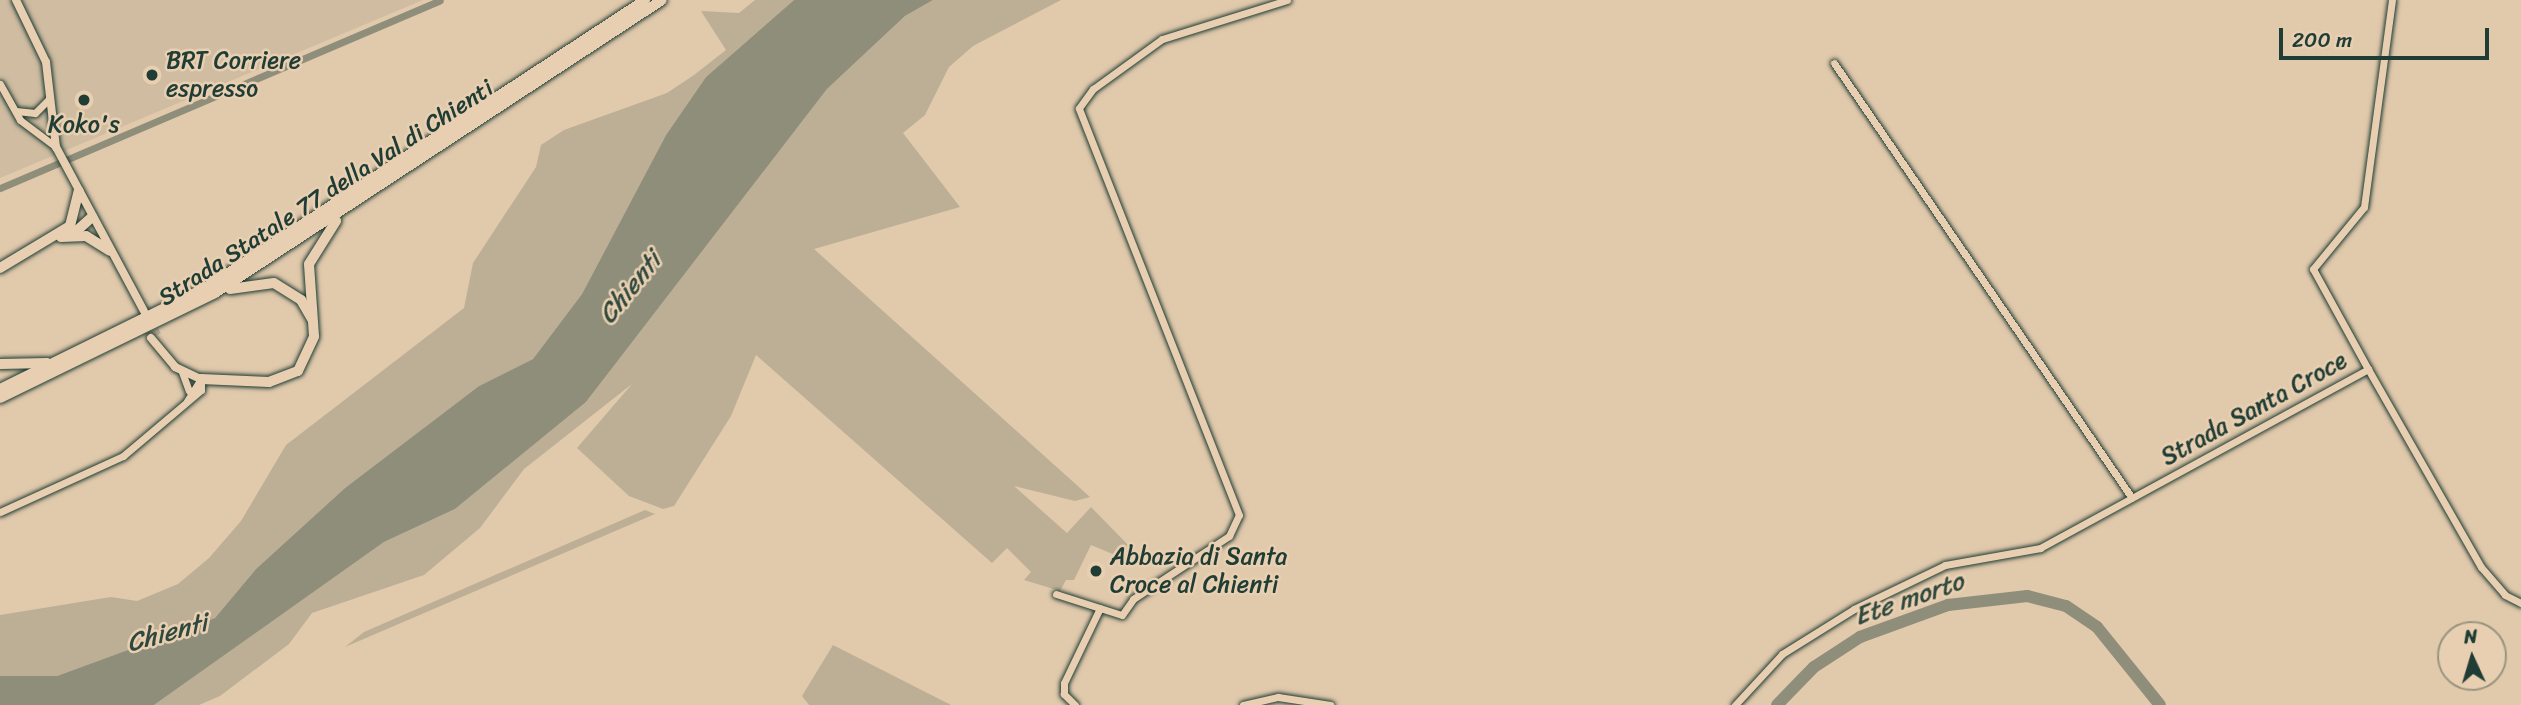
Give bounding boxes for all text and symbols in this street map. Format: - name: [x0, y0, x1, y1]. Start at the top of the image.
- scale bar: [2283, 14, 2493, 58]
- text: 200 m: [2292, 21, 2352, 59]
- place label: BRT Corriere espresso: [166, 47, 301, 103]
- marker: BRT Corriere espresso: [144, 67, 160, 83]
- street label: Strada Statale 77 della Val di Chienti: [153, 74, 499, 312]
- marker: Koko's: [76, 92, 92, 108]
- place label: Koko's: [48, 111, 120, 139]
- water label: Chienti: [592, 246, 668, 330]
- street label: Strada Santa Croce: [2156, 346, 2352, 472]
- place label: Abbazia di Santa Croce al Chienti: [1110, 543, 1288, 599]
- marker: Abbazia di Santa Croce al Chienti: [1088, 563, 1104, 579]
- water label: Ete morto: [1850, 566, 1968, 632]
- water label: Chienti: [123, 607, 211, 659]
- text: N: [2463, 620, 2478, 653]
- north arrow: [2437, 621, 2507, 691]

